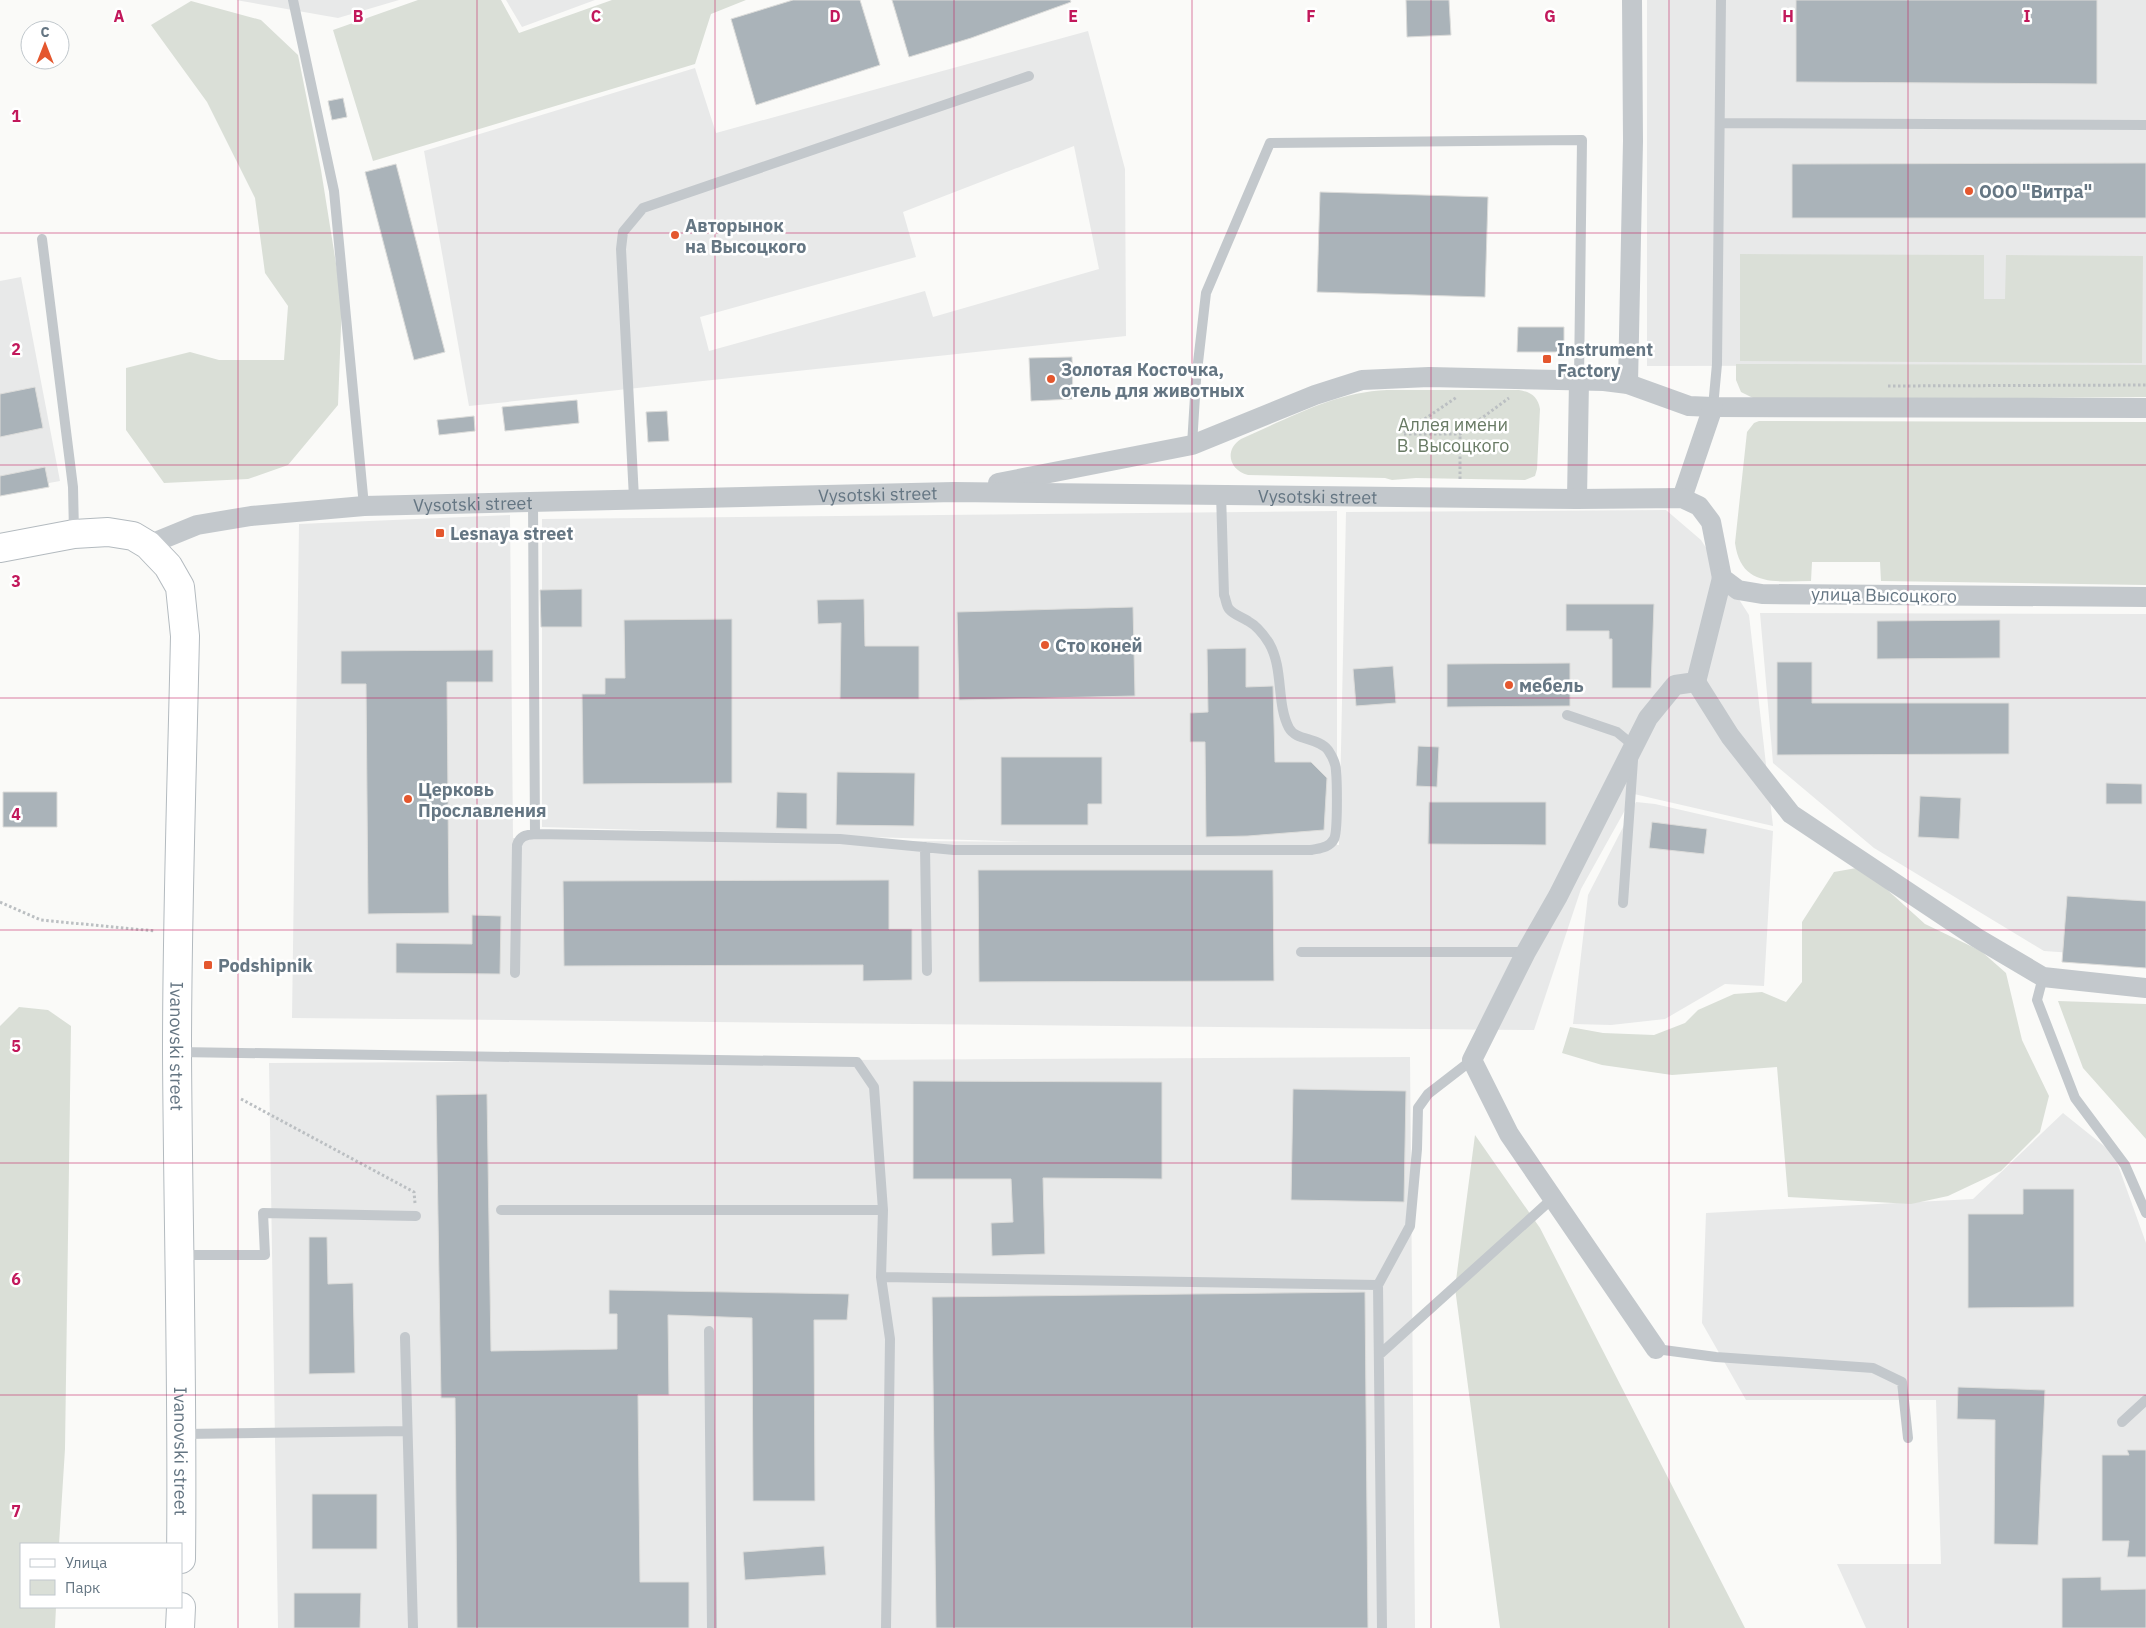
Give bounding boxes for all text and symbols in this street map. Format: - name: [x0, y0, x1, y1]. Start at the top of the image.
- text: A: [114, 6, 125, 26]
- text: B: [353, 6, 364, 26]
- text: C: [591, 6, 601, 26]
- text: D: [829, 6, 841, 26]
- text: E: [1068, 6, 1078, 26]
- text: F: [1306, 6, 1316, 26]
- text: G: [1544, 6, 1556, 26]
- text: H: [1782, 6, 1794, 26]
- text: I: [2024, 6, 2031, 26]
- north arrow: [20, 20, 70, 70]
- text: С: [40, 23, 50, 41]
- text: 1: [11, 106, 21, 126]
- place label: ООО "Витра": [1979, 180, 2092, 203]
- marker: ООО "Витра": [1963, 185, 1975, 197]
- place label: Авторынок на Высоцкого: [685, 214, 806, 258]
- marker: Авторынок на Высоцкого: [669, 229, 681, 241]
- place label: Instrument Factory: [1557, 338, 1653, 382]
- text: 2: [11, 339, 21, 359]
- marker: Instrument Factory: [1541, 353, 1553, 365]
- place label: Золотая Косточка, отель для животных: [1061, 358, 1245, 402]
- marker: Золотая Косточка, отель для животных: [1045, 373, 1057, 385]
- park label: Аллея имени В. Высоцкого: [1397, 413, 1509, 457]
- street label: Vysotski street: [818, 481, 938, 507]
- street label: Vysotski street: [1258, 484, 1378, 508]
- street label: Vysotski street: [413, 491, 533, 516]
- place label: Lesnaya street: [450, 522, 573, 545]
- marker: Lesnaya street: [434, 527, 446, 539]
- text: 3: [11, 571, 21, 591]
- street label: улица Высоцкого: [1811, 582, 1957, 608]
- place label: Сто коней: [1055, 634, 1143, 657]
- marker: Сто коней: [1039, 639, 1051, 651]
- place label: мебель: [1519, 674, 1584, 697]
- marker: мебель: [1503, 679, 1515, 691]
- place label: Церковь Прославления: [418, 778, 546, 822]
- marker: Церковь Прославления: [402, 793, 414, 805]
- text: 4: [11, 804, 21, 824]
- place label: Podshipnik: [218, 954, 313, 977]
- marker: Podshipnik: [202, 959, 214, 971]
- street label: Ivanovski street: [165, 982, 189, 1111]
- text: 5: [11, 1036, 21, 1056]
- text: 6: [11, 1269, 21, 1289]
- street label: Ivanovski street: [170, 1387, 193, 1516]
- text: 7: [11, 1501, 21, 1521]
- legend: [20, 1543, 182, 1608]
- text: Улица: [65, 1553, 107, 1572]
- text: Парк: [65, 1578, 100, 1597]

